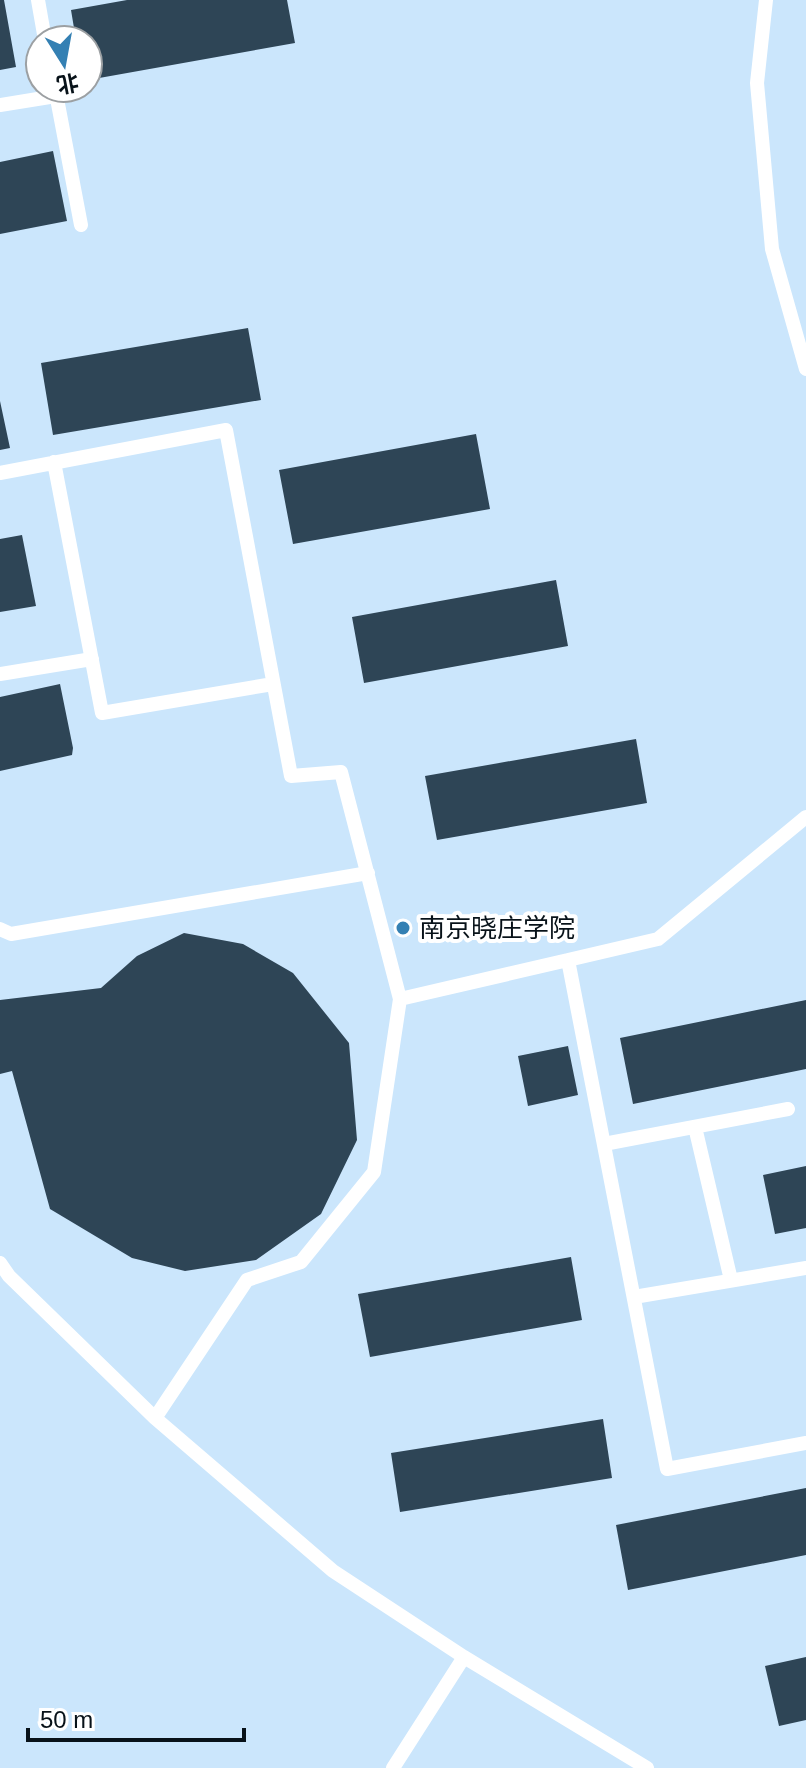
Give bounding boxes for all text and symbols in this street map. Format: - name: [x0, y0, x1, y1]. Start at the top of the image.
- north arrow: [24, 24, 104, 104]
- text: 北: [55, 69, 81, 98]
- place label: 南京晓庄学院: [419, 913, 575, 943]
- marker: 南京晓庄学院: [394, 919, 412, 937]
- scale bar: [28, 1692, 244, 1742]
- text: 50 m: [40, 1706, 93, 1733]

